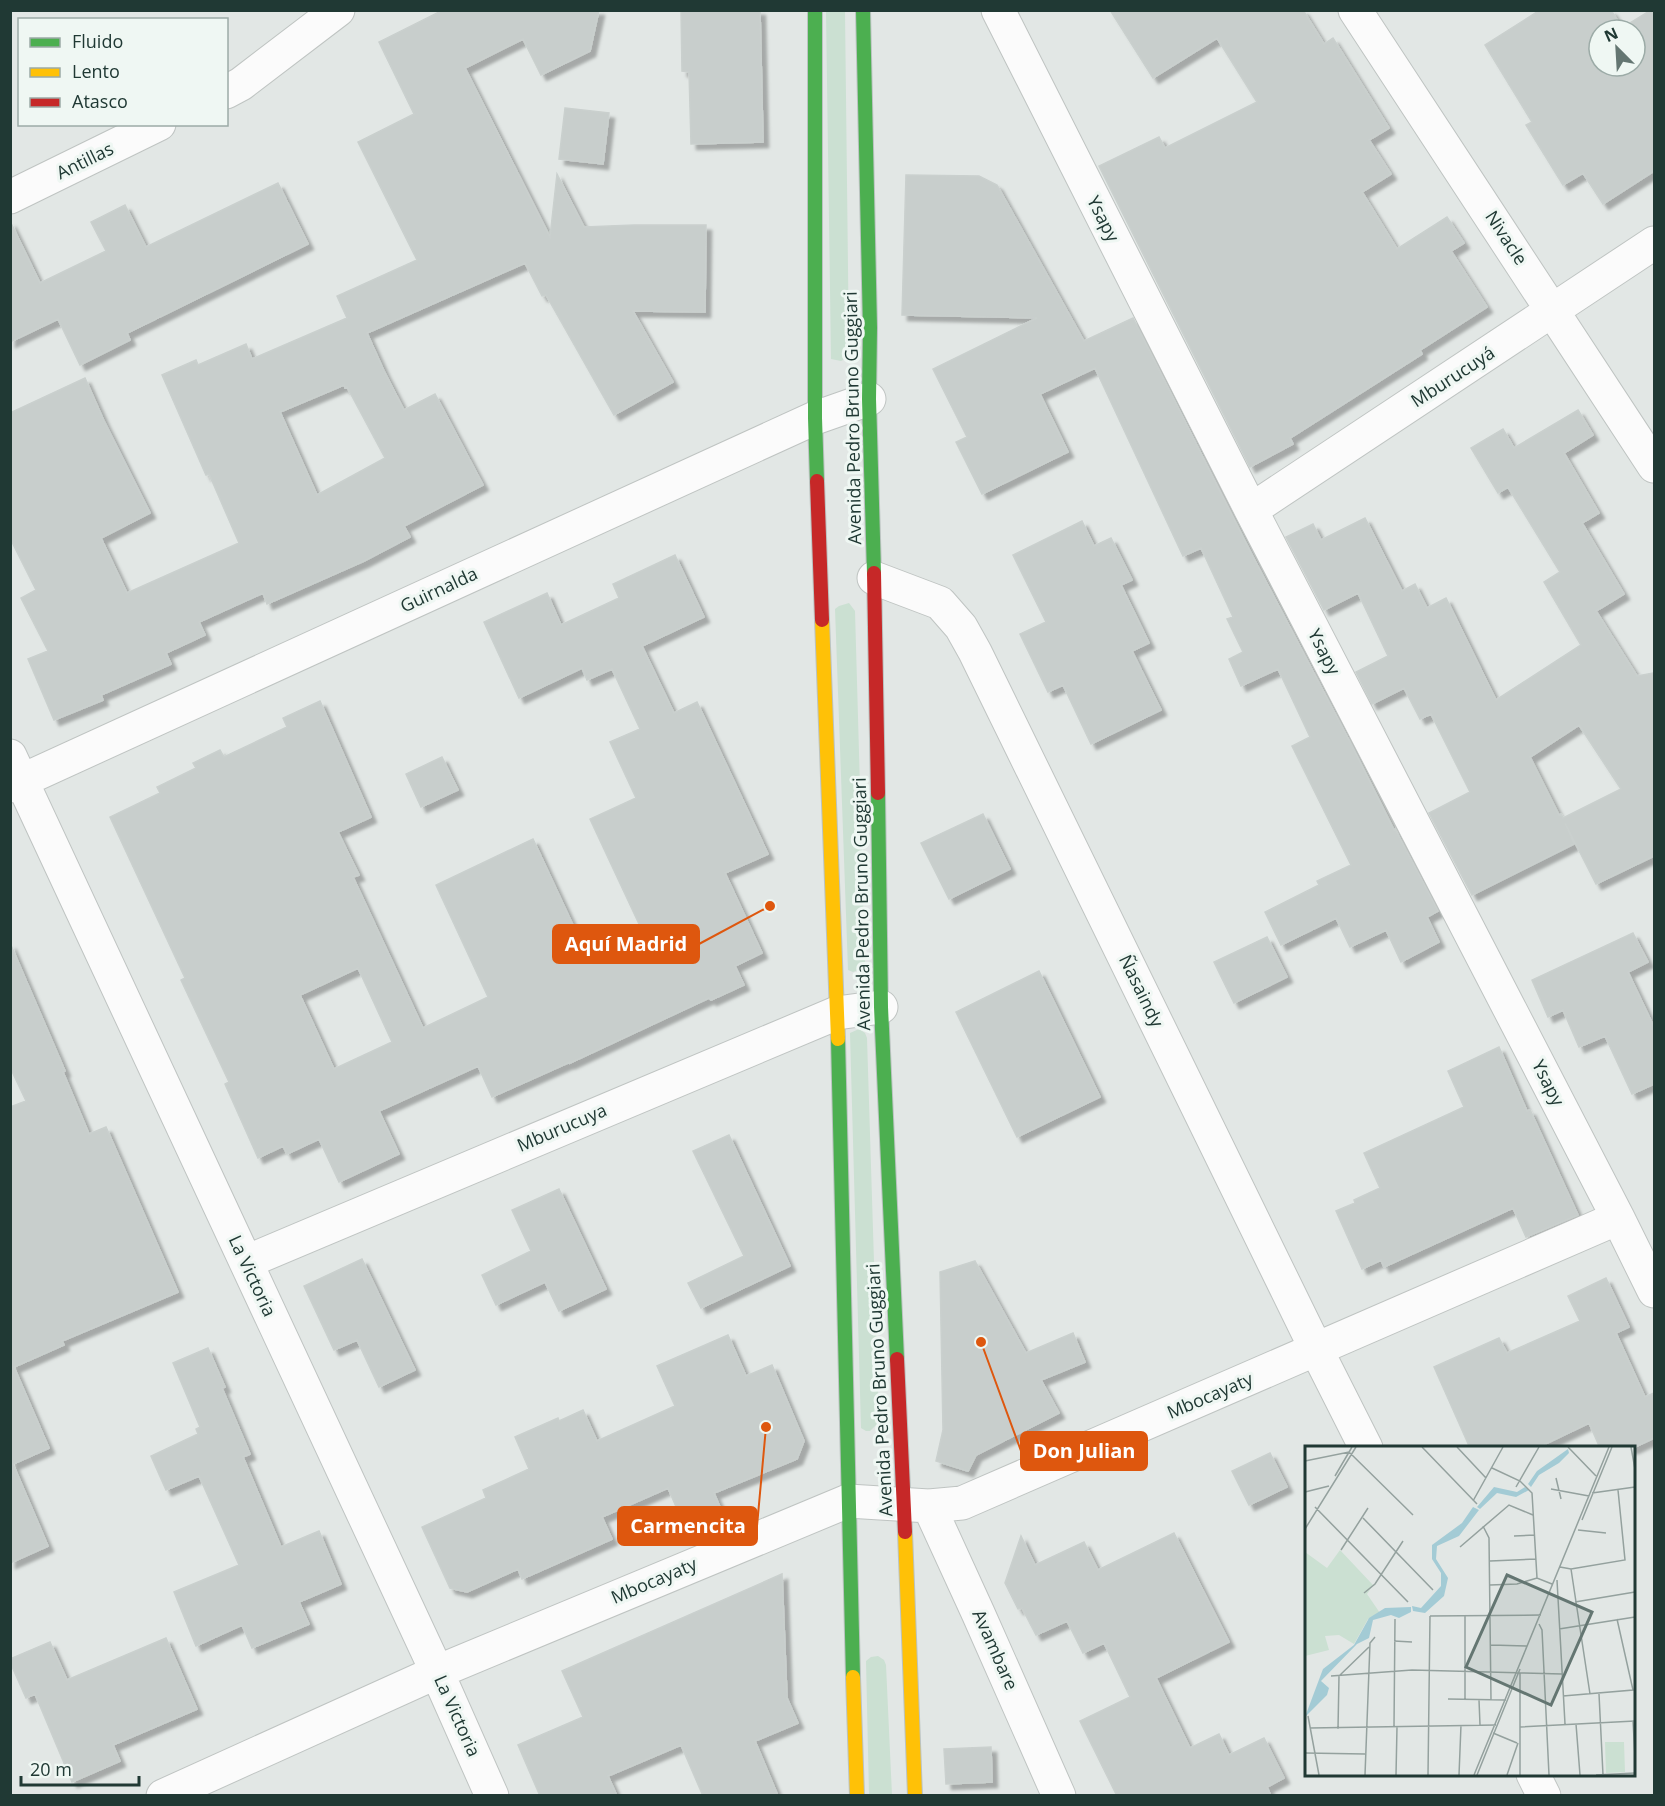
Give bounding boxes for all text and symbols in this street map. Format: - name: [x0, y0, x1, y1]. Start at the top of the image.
- legend: [18, 18, 228, 126]
- north arrow: [1587, 18, 1647, 78]
- text: N: [1600, 22, 1621, 47]
- text: Fluido: [72, 29, 123, 53]
- text: Lento: [72, 59, 120, 83]
- text: Atasco: [72, 89, 128, 113]
- street label: Antillas: [52, 136, 117, 184]
- street label: Ysapy: [1082, 191, 1126, 247]
- street label: Nivacle: [1480, 206, 1533, 269]
- street label: Avenida Pedro Bruno Guggiari: [838, 291, 866, 545]
- street label: Mburucuyá: [1406, 340, 1499, 412]
- street label: Guirnalda: [396, 561, 481, 617]
- street label: Ysapy: [1303, 624, 1347, 680]
- street label: Avenida Pedro Bruno Guggiari: [847, 777, 875, 1031]
- callout: Aquí Madrid: [553, 925, 699, 963]
- text: Aquí Madrid: [565, 930, 687, 957]
- street label: Ñasaindy: [1114, 950, 1170, 1032]
- street label: Ysapy: [1527, 1055, 1571, 1111]
- street label: Mburucuya: [513, 1097, 610, 1157]
- street label: La Victoria: [224, 1231, 282, 1320]
- street label: Avenida Pedro Bruno Guggiari: [860, 1263, 898, 1517]
- street label: Mbocayaty: [1163, 1366, 1257, 1424]
- callout: Don Julian: [1021, 1432, 1147, 1470]
- text: Don Julian: [1033, 1437, 1135, 1464]
- inset map: [1305, 1446, 1635, 1776]
- callout: Carmencita: [618, 1507, 757, 1545]
- text: Carmencita: [630, 1512, 746, 1539]
- street label: Mbocayaty: [607, 1551, 701, 1609]
- street label: Avambare: [968, 1606, 1024, 1694]
- street label: La Victoria: [429, 1671, 487, 1760]
- scale bar: [21, 1749, 140, 1787]
- text: 20 m: [30, 1757, 72, 1781]

